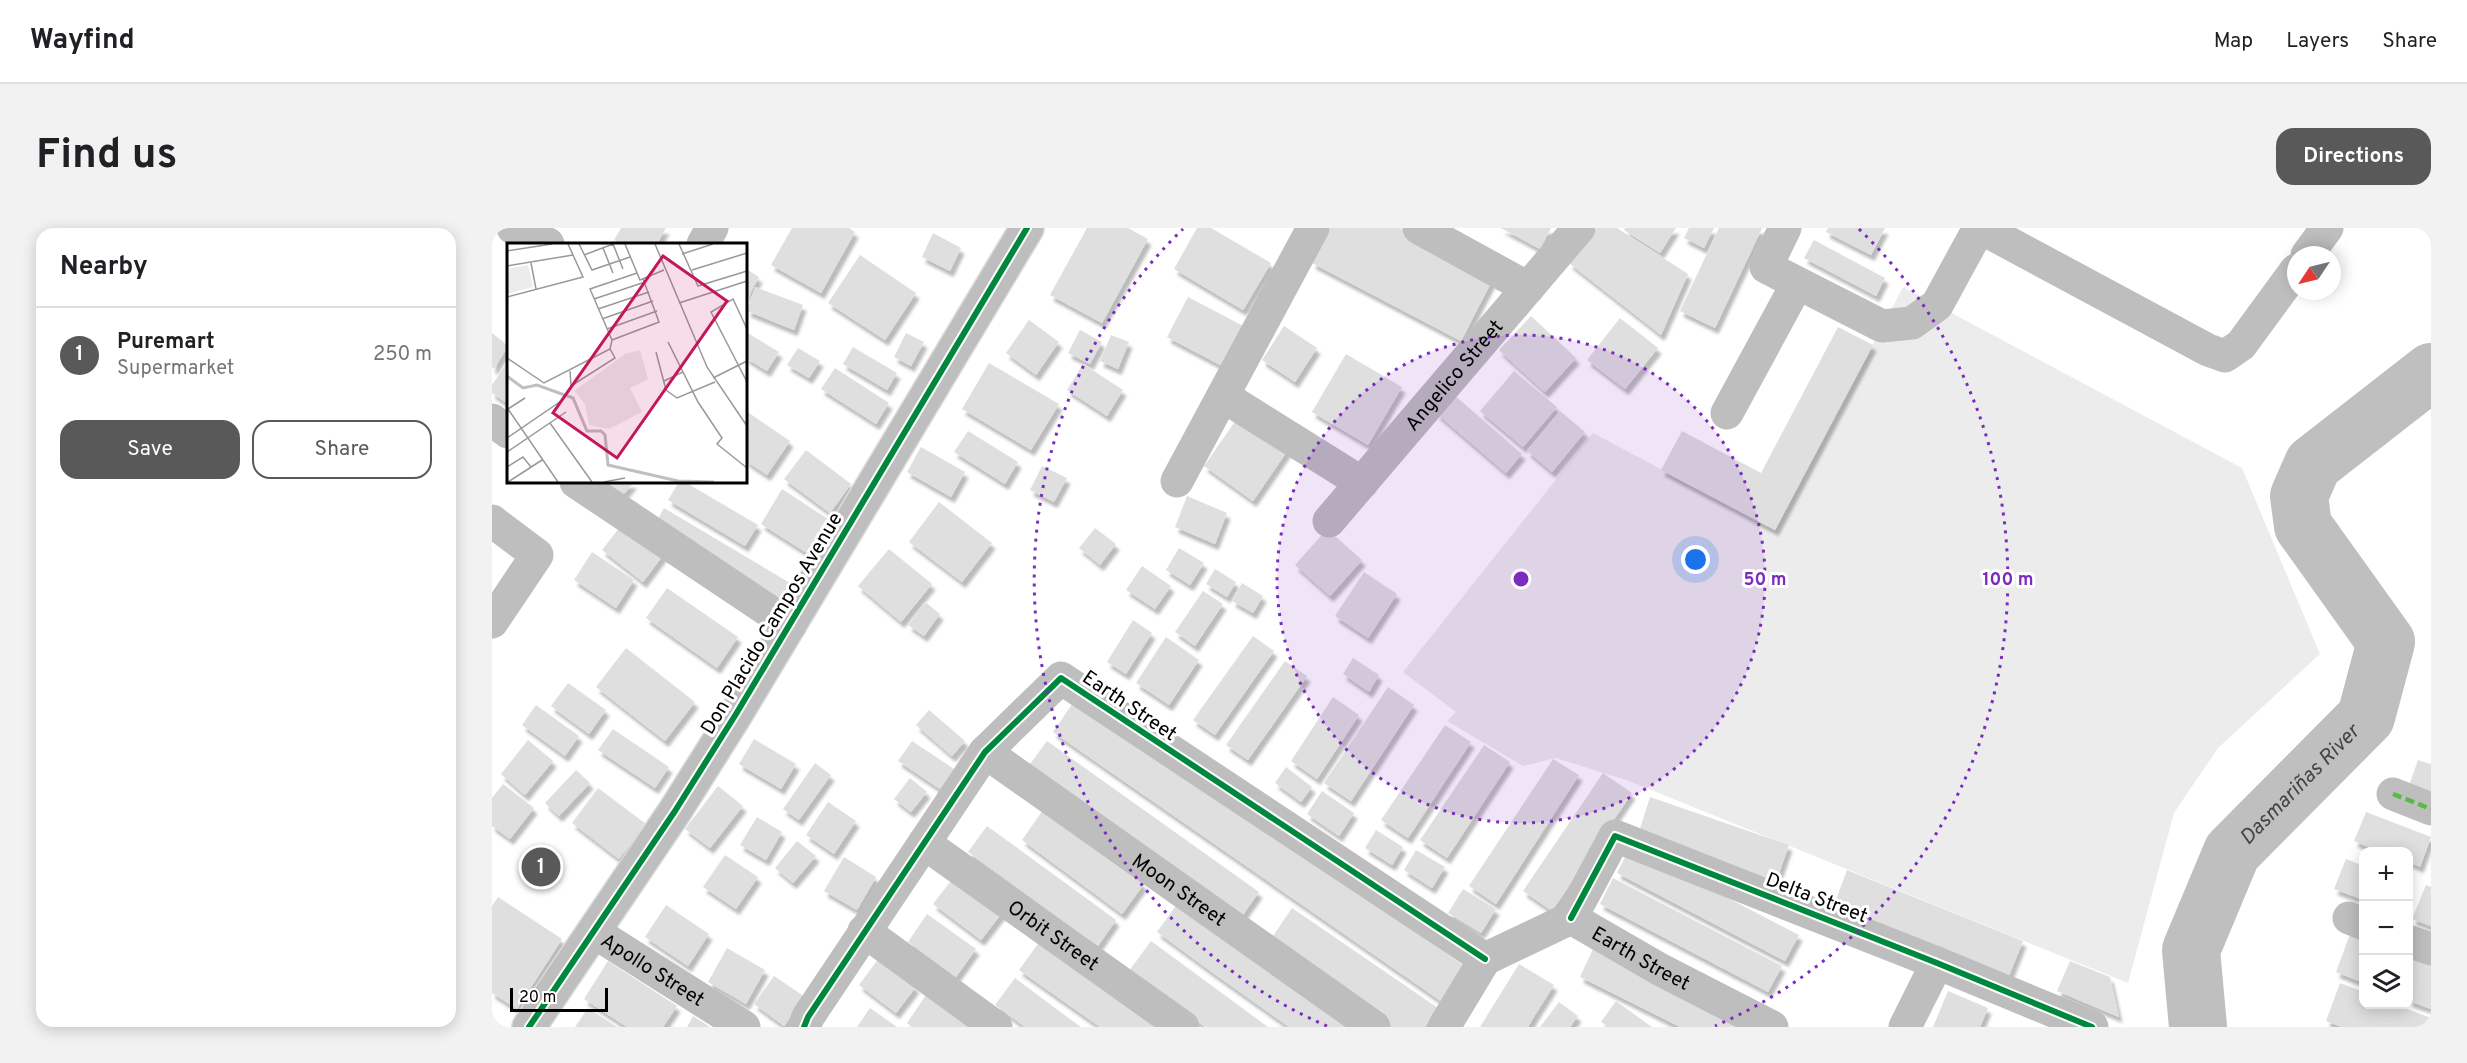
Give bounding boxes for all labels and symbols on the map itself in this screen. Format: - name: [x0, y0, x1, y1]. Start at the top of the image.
- inset map: [507, 243, 747, 483]
- north arrow: [2287, 246, 2341, 300]
- street label: Angelico Street: [1400, 315, 1510, 437]
- street label: Don Placido Campos Avenue: [696, 508, 850, 740]
- your location: [1681, 545, 1710, 574]
- centre of rings: [1511, 569, 1531, 589]
- text: 50 m: [1743, 569, 1787, 592]
- text: 100 m: [1982, 569, 2034, 592]
- street label: Earth Street: [1076, 665, 1181, 748]
- water label: Dasmariñas River: [2235, 718, 2367, 851]
- pin: 1: [521, 844, 560, 890]
- street label: Moon Street: [1126, 849, 1230, 933]
- street label: Delta Street: [1762, 868, 1871, 930]
- street label: Orbit Street: [1002, 895, 1103, 978]
- street label: Earth Street: [1586, 922, 1694, 998]
- street label: Apollo Street: [595, 929, 709, 1014]
- scale bar: [510, 985, 608, 1012]

